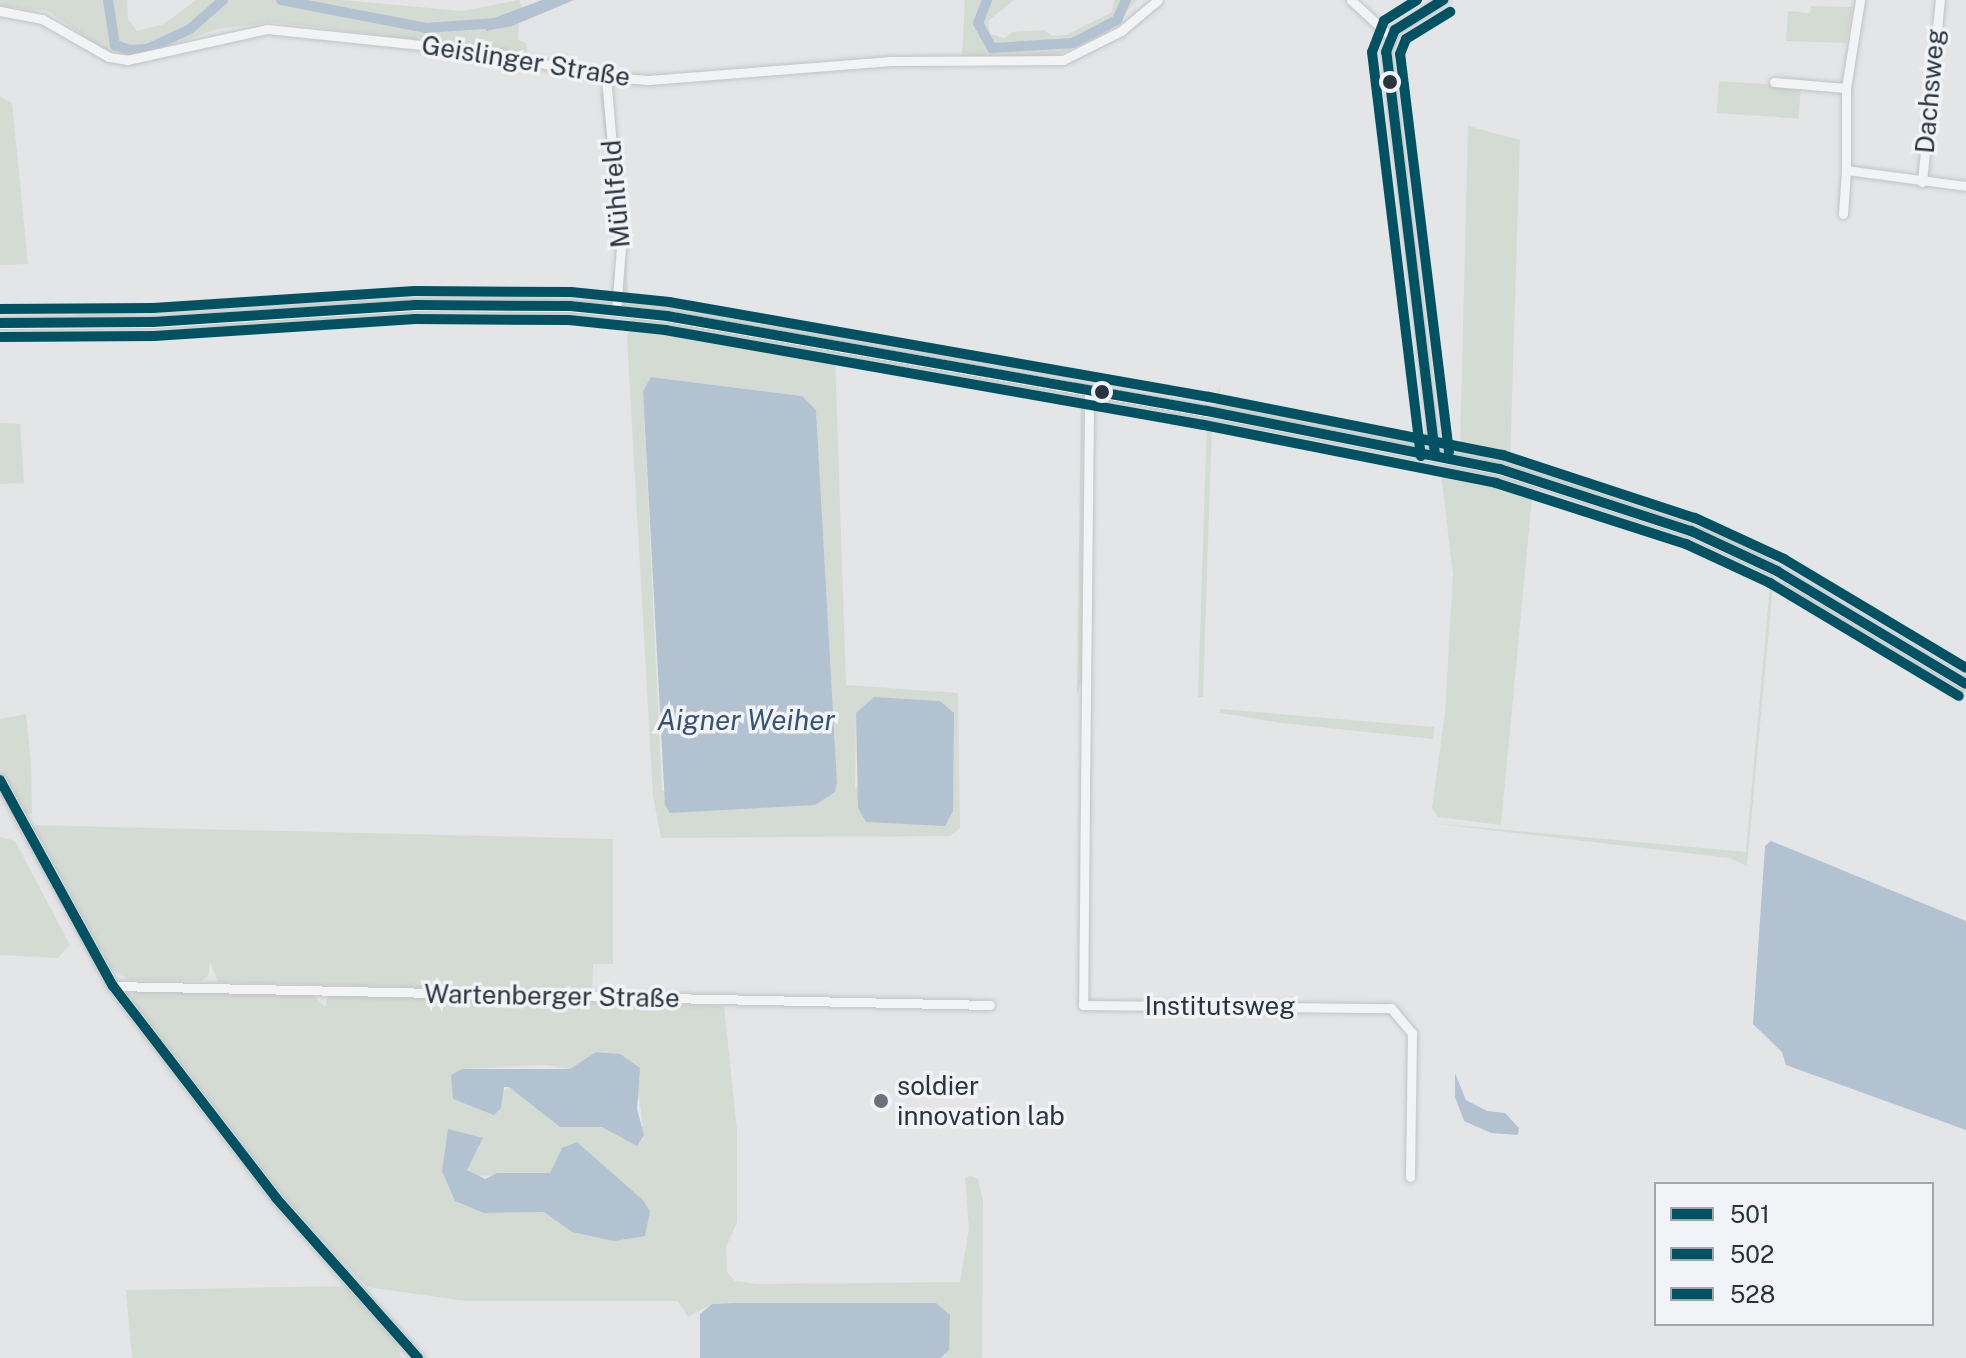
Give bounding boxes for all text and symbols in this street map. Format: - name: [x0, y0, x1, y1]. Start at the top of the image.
- street label: Dachsweg: [1909, 27, 1951, 155]
- street label: Geislinger Straße: [419, 29, 633, 93]
- unlabelled marker: [1382, 74, 1398, 90]
- street label: Mühlfeld: [596, 139, 636, 249]
- unlabelled marker: [1094, 384, 1110, 400]
- water label: Aigner Weiher: [657, 703, 835, 737]
- street label: Wartenberger Straße: [424, 978, 680, 1014]
- street label: Institutsweg: [1145, 990, 1295, 1022]
- place label: soldier innovation lab: [897, 1070, 1065, 1132]
- marker: soldier innovation lab: [872, 1092, 890, 1110]
- legend: [1654, 1182, 1934, 1326]
- text: 501: [1730, 1200, 1770, 1228]
- text: 502: [1730, 1240, 1774, 1268]
- text: 528: [1730, 1280, 1775, 1308]

